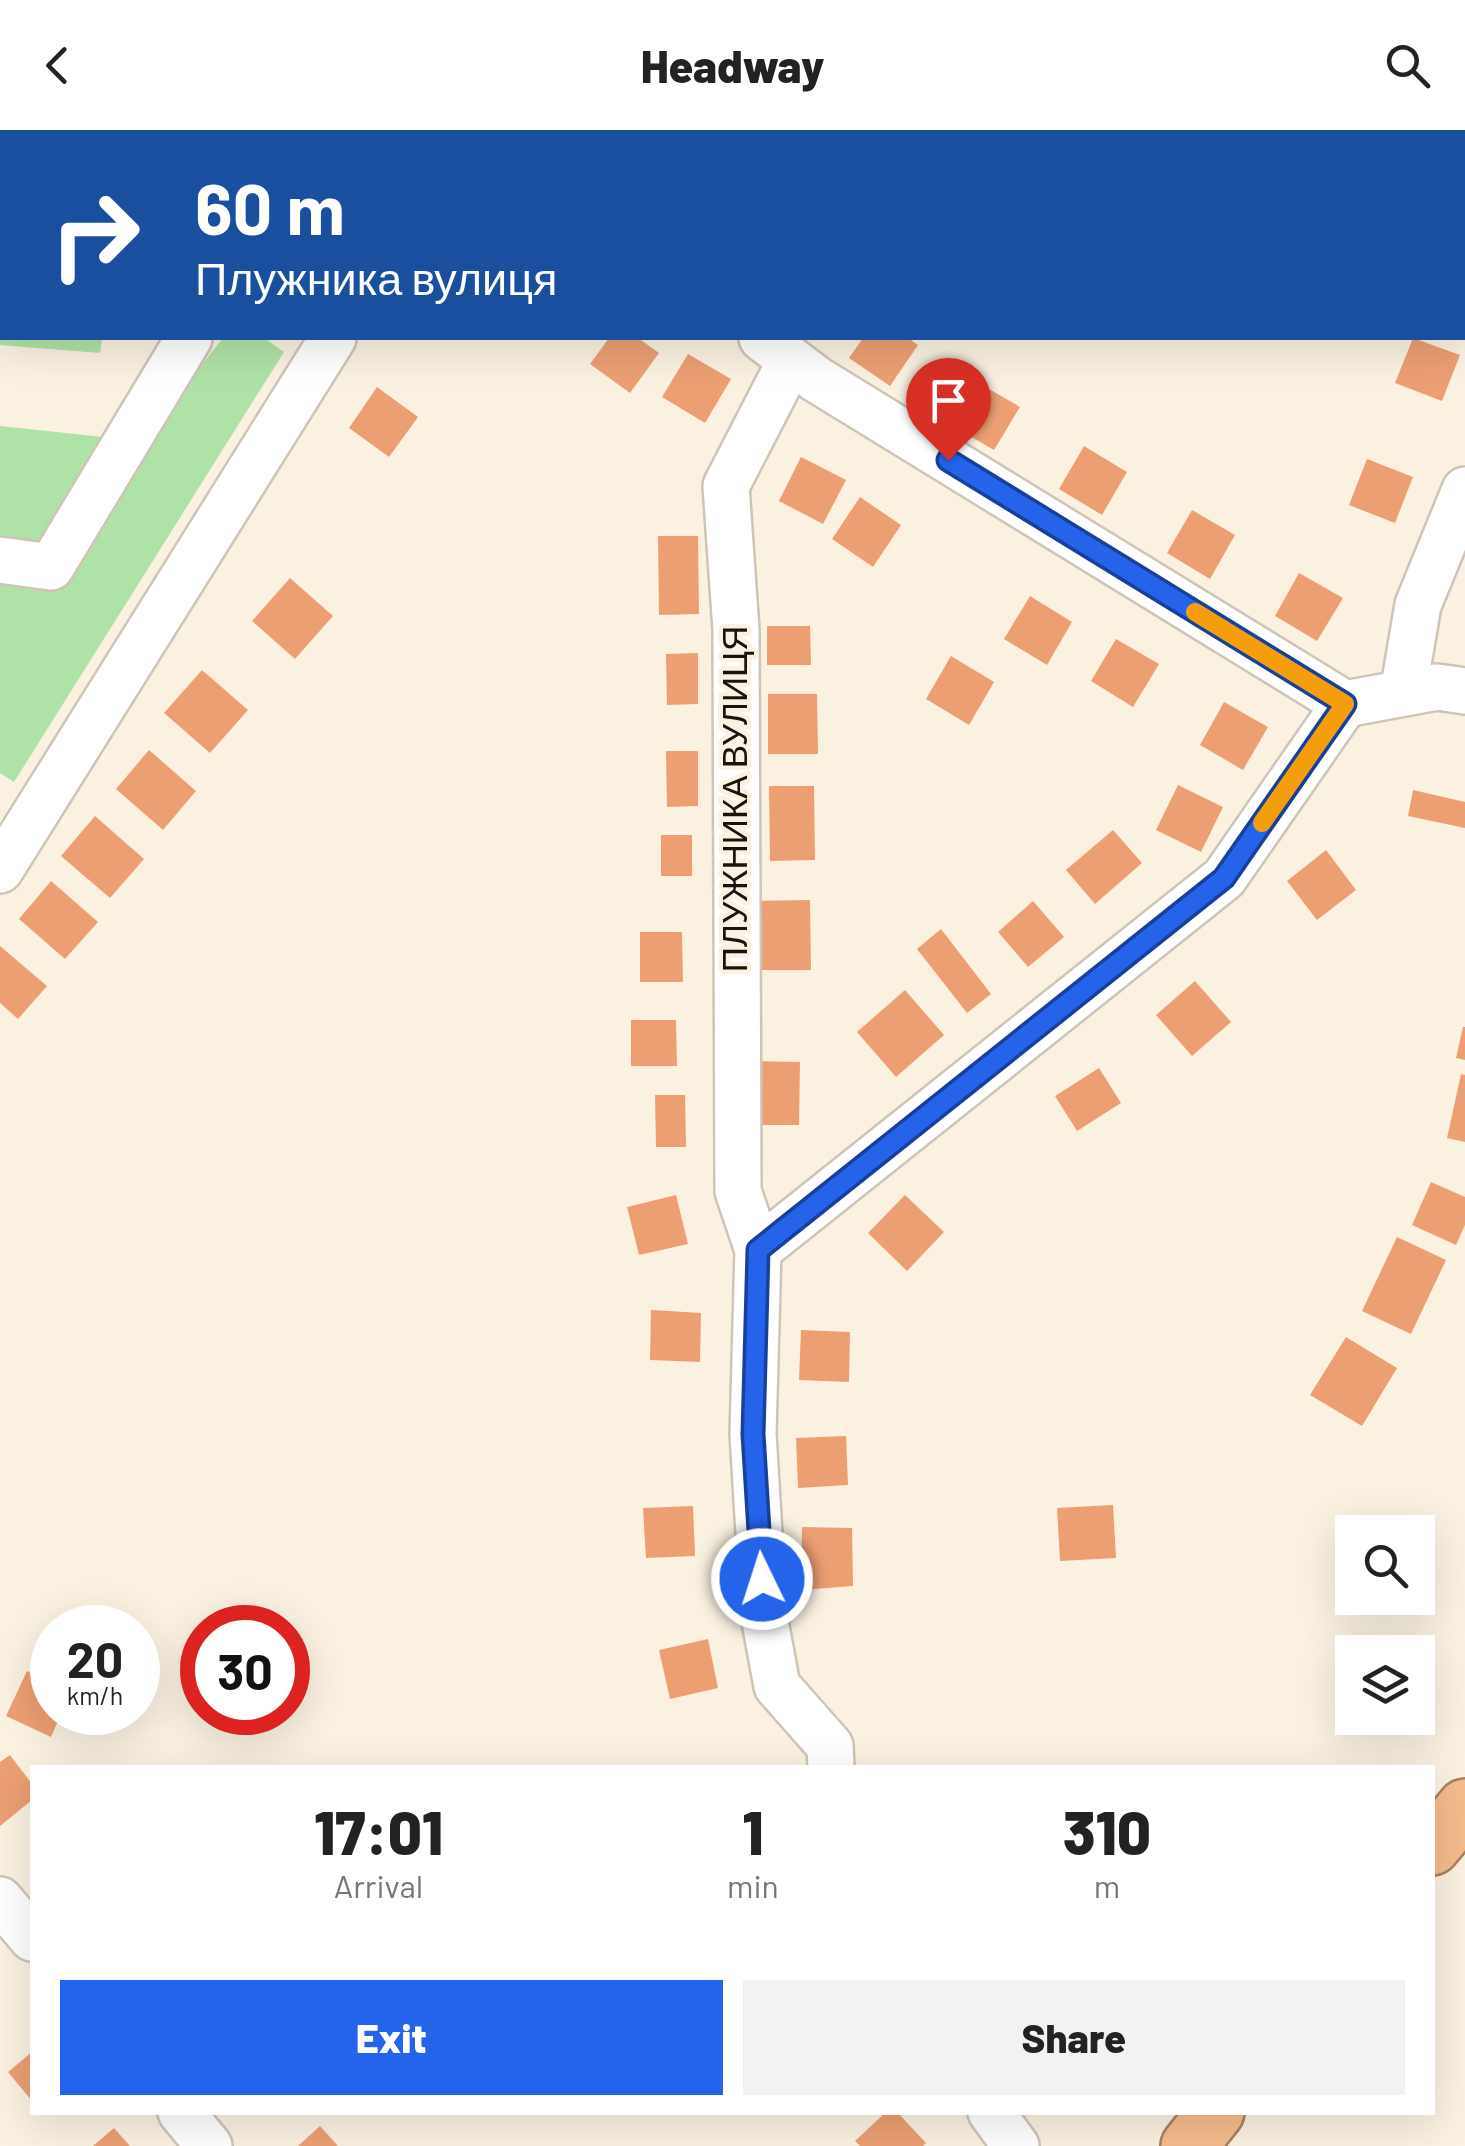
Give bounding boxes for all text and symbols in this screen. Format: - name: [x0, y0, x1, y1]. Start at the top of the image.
- icon: back: [30, 38, 85, 93]
- text: Headway: [641, 38, 824, 92]
- icon: search: [1380, 38, 1435, 93]
- text: 60 m: [195, 165, 345, 249]
- icon: right: [30, 170, 160, 300]
- text: Плужника вулиця: [195, 250, 557, 304]
- pin: [906, 358, 991, 461]
- icon: arrive: [921, 373, 976, 428]
- street label: ПЛУЖНИКА ВУЛИЦЯ: [712, 626, 754, 972]
- map controls: [1335, 1515, 1435, 1735]
- button: search: [1335, 1515, 1435, 1615]
- position arrow: [710, 1527, 814, 1631]
- speed limit sign: 30: [180, 1605, 310, 1735]
- text: 20: [67, 1628, 123, 1688]
- button: layers: [1335, 1635, 1435, 1735]
- text: km/h: [67, 1680, 123, 1710]
- text: 17:01: [314, 1795, 443, 1867]
- text: 1: [742, 1795, 764, 1867]
- text: 310: [1063, 1795, 1151, 1867]
- text: Arrival: [334, 1866, 423, 1904]
- text: min: [727, 1866, 779, 1904]
- text: m: [1094, 1866, 1120, 1904]
- button: Exit: [60, 1980, 723, 2095]
- button: Share: [743, 1980, 1405, 2095]

